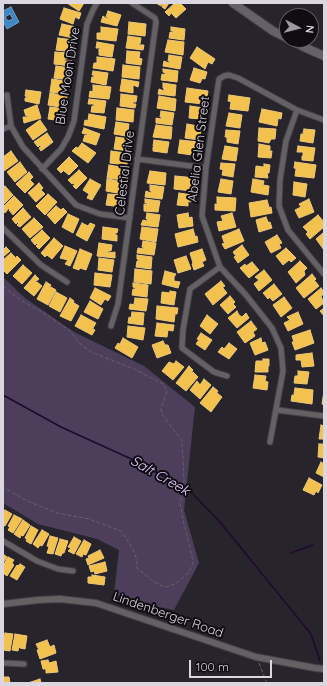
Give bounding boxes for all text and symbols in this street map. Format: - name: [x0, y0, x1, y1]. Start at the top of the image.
- north arrow: [279, 8, 319, 48]
- text: N: [302, 24, 317, 34]
- street label: Blue Moon Drive: [53, 26, 83, 126]
- street label: Abelia Glen Street: [185, 95, 213, 203]
- street label: Celestial Drive: [112, 130, 138, 216]
- water label: Salt Creek: [127, 452, 193, 500]
- street label: Lindenberger Road: [111, 589, 225, 641]
- scale bar: [191, 652, 274, 678]
- text: 100 m: [196, 659, 229, 674]

